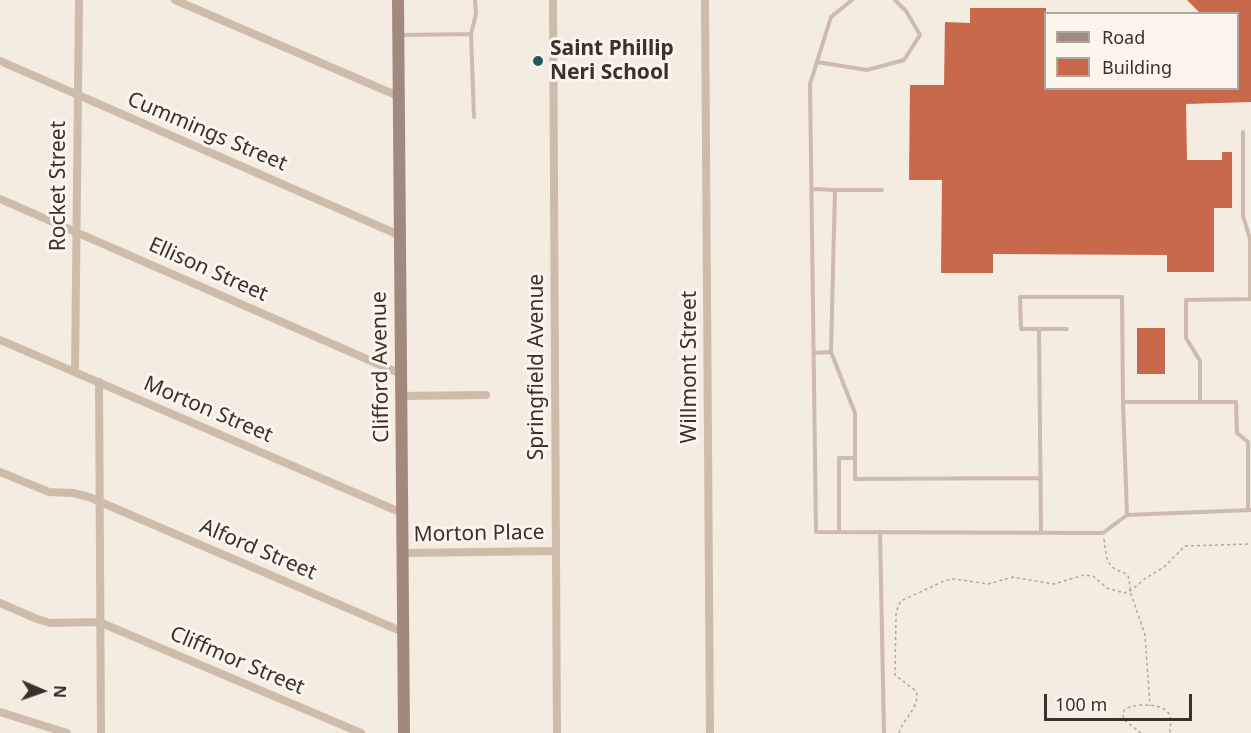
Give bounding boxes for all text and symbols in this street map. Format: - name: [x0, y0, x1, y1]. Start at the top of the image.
- legend: [1044, 12, 1239, 90]
- text: Road: [1102, 25, 1145, 49]
- place label: Saint Phillip Neri School: [550, 36, 674, 86]
- marker: Saint Phillip Neri School: [531, 54, 545, 68]
- text: Building: [1102, 55, 1172, 79]
- street label: Cummings Street: [123, 87, 291, 177]
- street label: Rocket Street: [46, 121, 72, 251]
- street label: Ellison Street: [145, 233, 271, 307]
- street label: Springfield Avenue: [524, 274, 550, 460]
- street label: Clifford Avenue: [367, 291, 395, 443]
- street label: Willmont Street: [677, 291, 703, 443]
- street label: Morton Street: [140, 371, 276, 449]
- street label: Alford Street: [196, 514, 320, 586]
- street label: Morton Place: [413, 520, 545, 548]
- street label: Cliffmor Street: [166, 621, 308, 701]
- north arrow: [12, 661, 72, 721]
- scale bar: [1047, 682, 1196, 720]
- text: N: [49, 685, 71, 699]
- text: 100 m: [1055, 692, 1107, 716]

